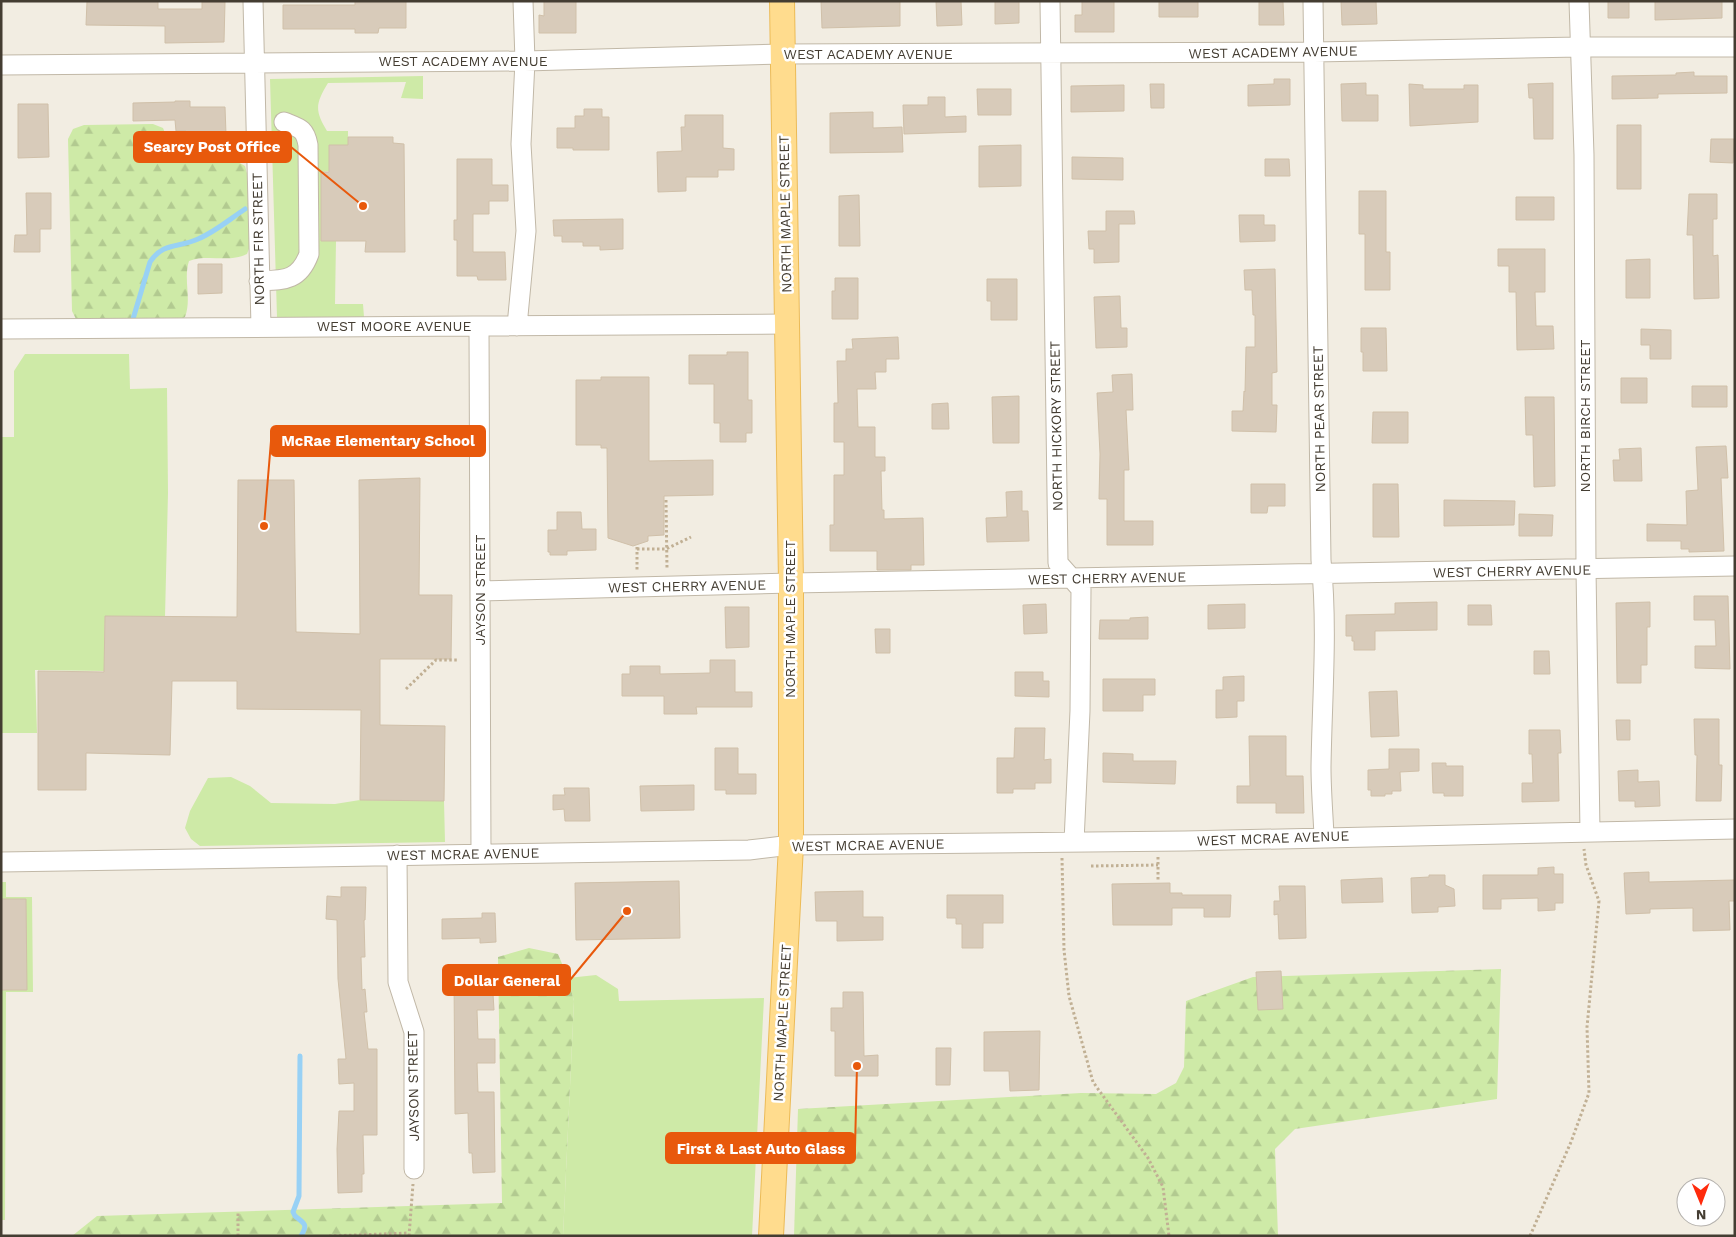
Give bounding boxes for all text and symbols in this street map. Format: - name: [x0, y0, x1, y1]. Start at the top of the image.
- street label: WEST ACADEMY AVENUE: [1188, 43, 1358, 61]
- street label: WEST ACADEMY AVENUE: [783, 46, 953, 62]
- street label: WEST ACADEMY AVENUE: [378, 53, 548, 69]
- callout: Searcy Post Office: [134, 132, 291, 162]
- street label: NORTH MAPLE STREET: [776, 134, 794, 293]
- text: Searcy Post Office: [144, 138, 281, 156]
- street label: NORTH FIR STREET: [249, 172, 267, 305]
- street label: WEST MOORE AVENUE: [317, 318, 471, 334]
- street label: NORTH BIRCH STREET: [1577, 339, 1593, 493]
- street label: NORTH HICKORY STREET: [1047, 340, 1065, 511]
- street label: NORTH PEAR STREET: [1310, 345, 1328, 492]
- callout: McRae Elementary School: [271, 426, 485, 456]
- text: McRae Elementary School: [281, 432, 475, 450]
- street label: JAYSON STREET: [472, 534, 488, 645]
- street label: NORTH MAPLE STREET: [782, 540, 798, 698]
- street label: WEST CHERRY AVENUE: [1433, 562, 1591, 580]
- street label: WEST CHERRY AVENUE: [1028, 569, 1186, 587]
- street label: WEST CHERRY AVENUE: [608, 577, 766, 595]
- street label: WEST MCRAE AVENUE: [1196, 827, 1350, 849]
- street label: WEST MCRAE AVENUE: [792, 836, 944, 854]
- street label: WEST MCRAE AVENUE: [387, 845, 539, 863]
- street label: NORTH MAPLE STREET: [770, 943, 794, 1102]
- callout: Dollar General: [443, 965, 570, 995]
- text: Dollar General: [454, 972, 560, 990]
- street label: JAYSON STREET: [404, 1030, 422, 1142]
- callout: First & Last Auto Glass: [666, 1133, 855, 1163]
- text: First & Last Auto Glass: [677, 1140, 845, 1158]
- north arrow: [1676, 1177, 1726, 1227]
- text: N: [1696, 1207, 1707, 1223]

